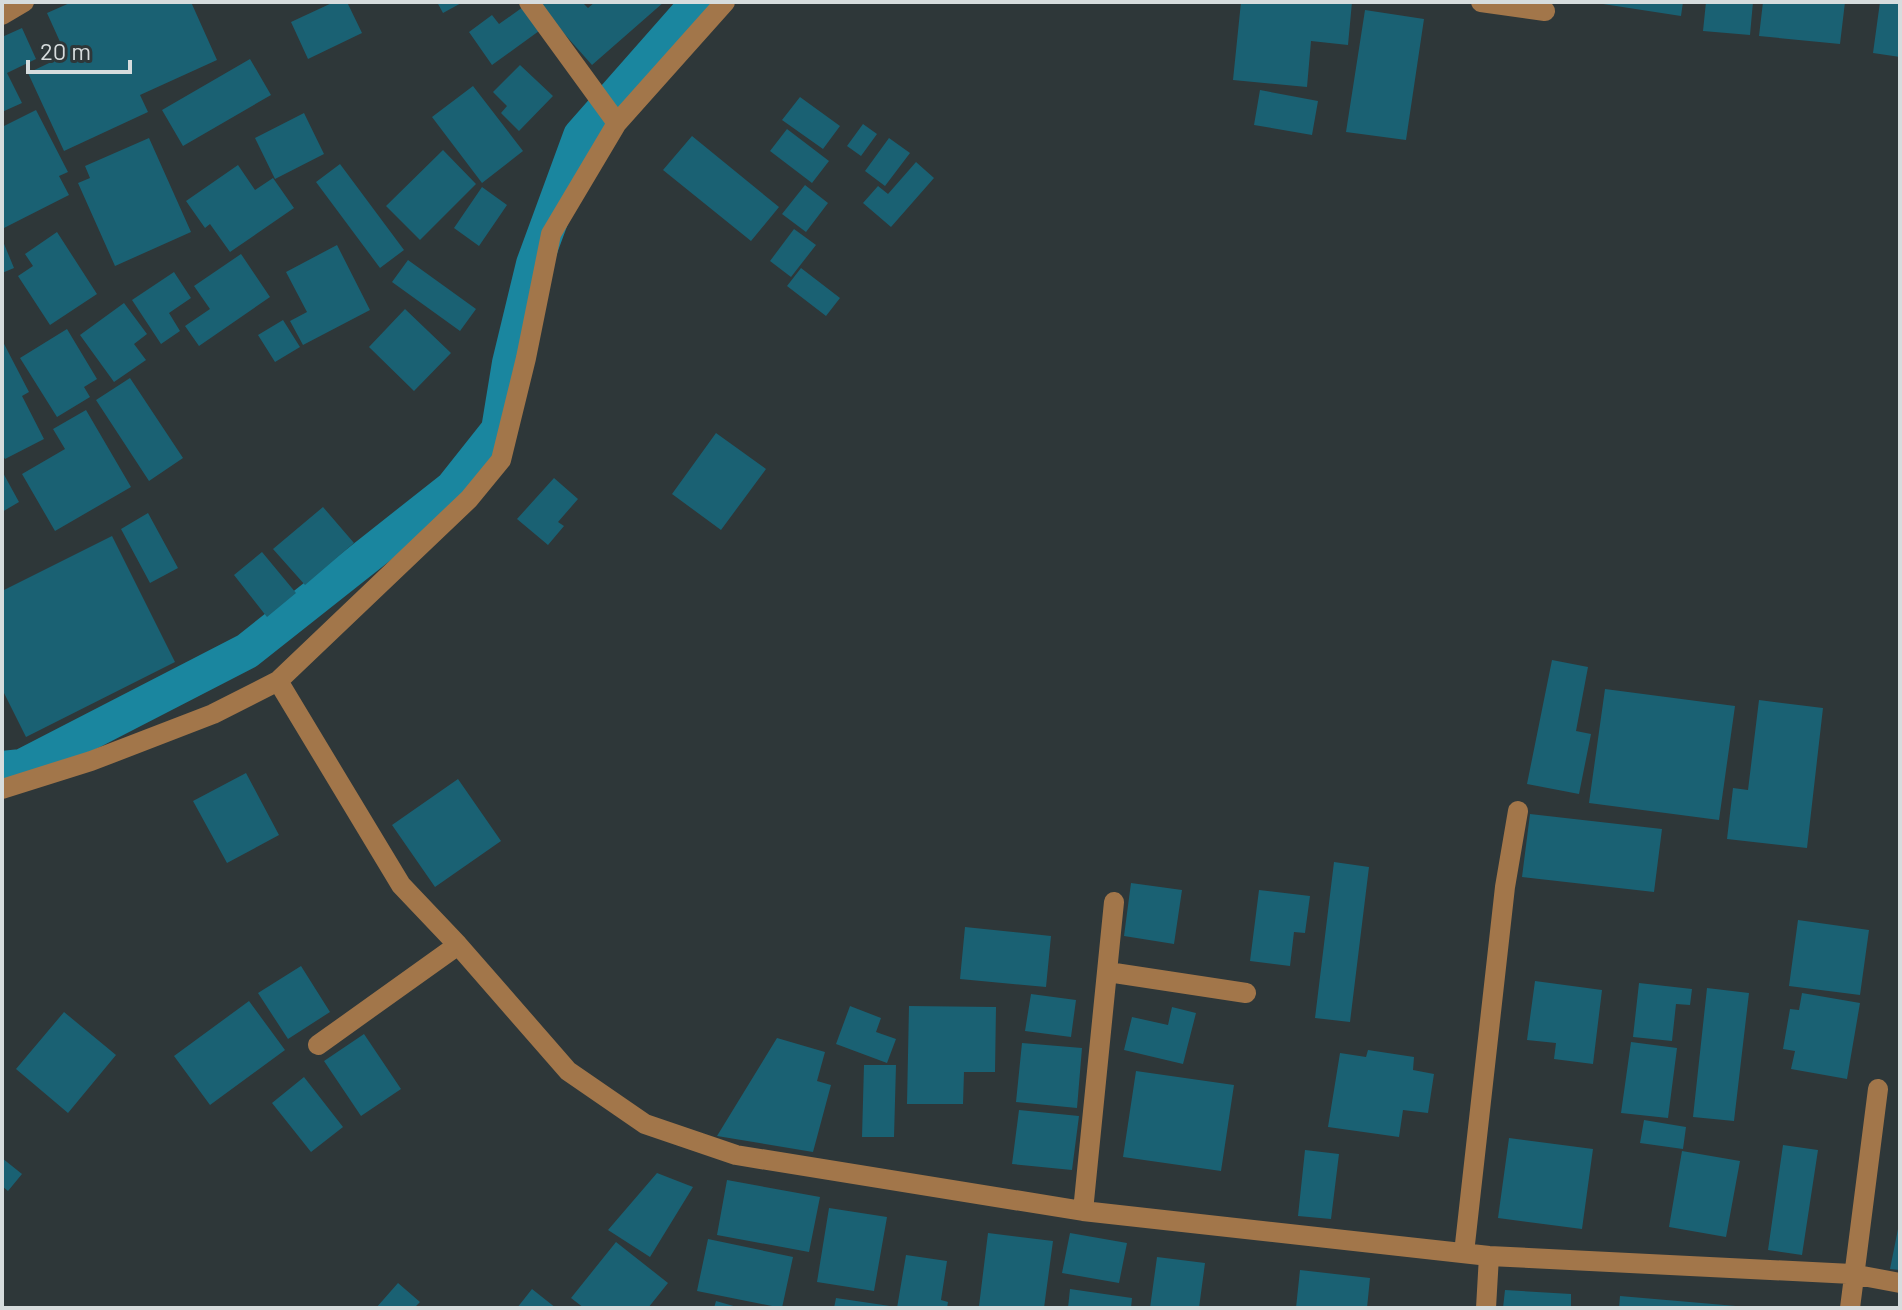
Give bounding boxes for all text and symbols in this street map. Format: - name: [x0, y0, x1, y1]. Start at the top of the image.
- scale bar: [28, 24, 130, 74]
- text: 20 m: [40, 36, 91, 65]

